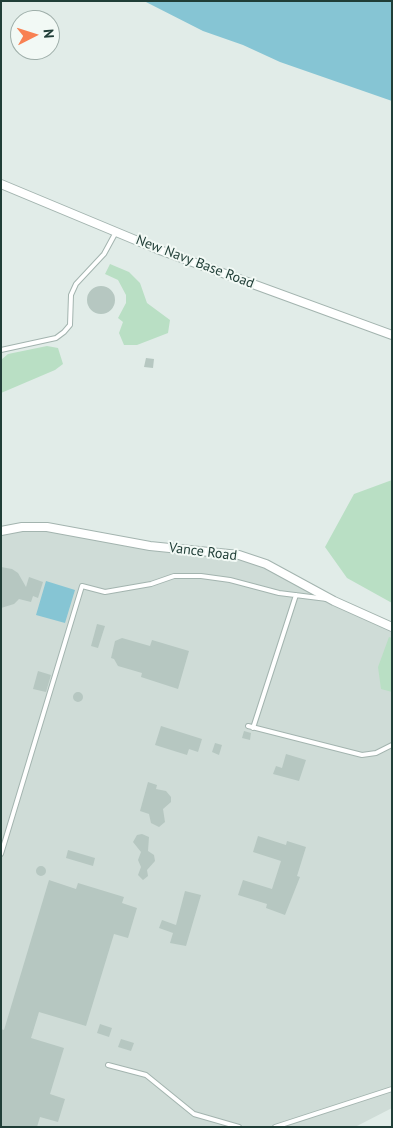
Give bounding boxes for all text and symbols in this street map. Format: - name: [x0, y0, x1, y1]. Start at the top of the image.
- north arrow: [10, 10, 60, 60]
- text: N: [40, 28, 58, 39]
- street label: New Navy Base Road: [133, 232, 257, 292]
- street label: Vance Road: [168, 539, 238, 565]

